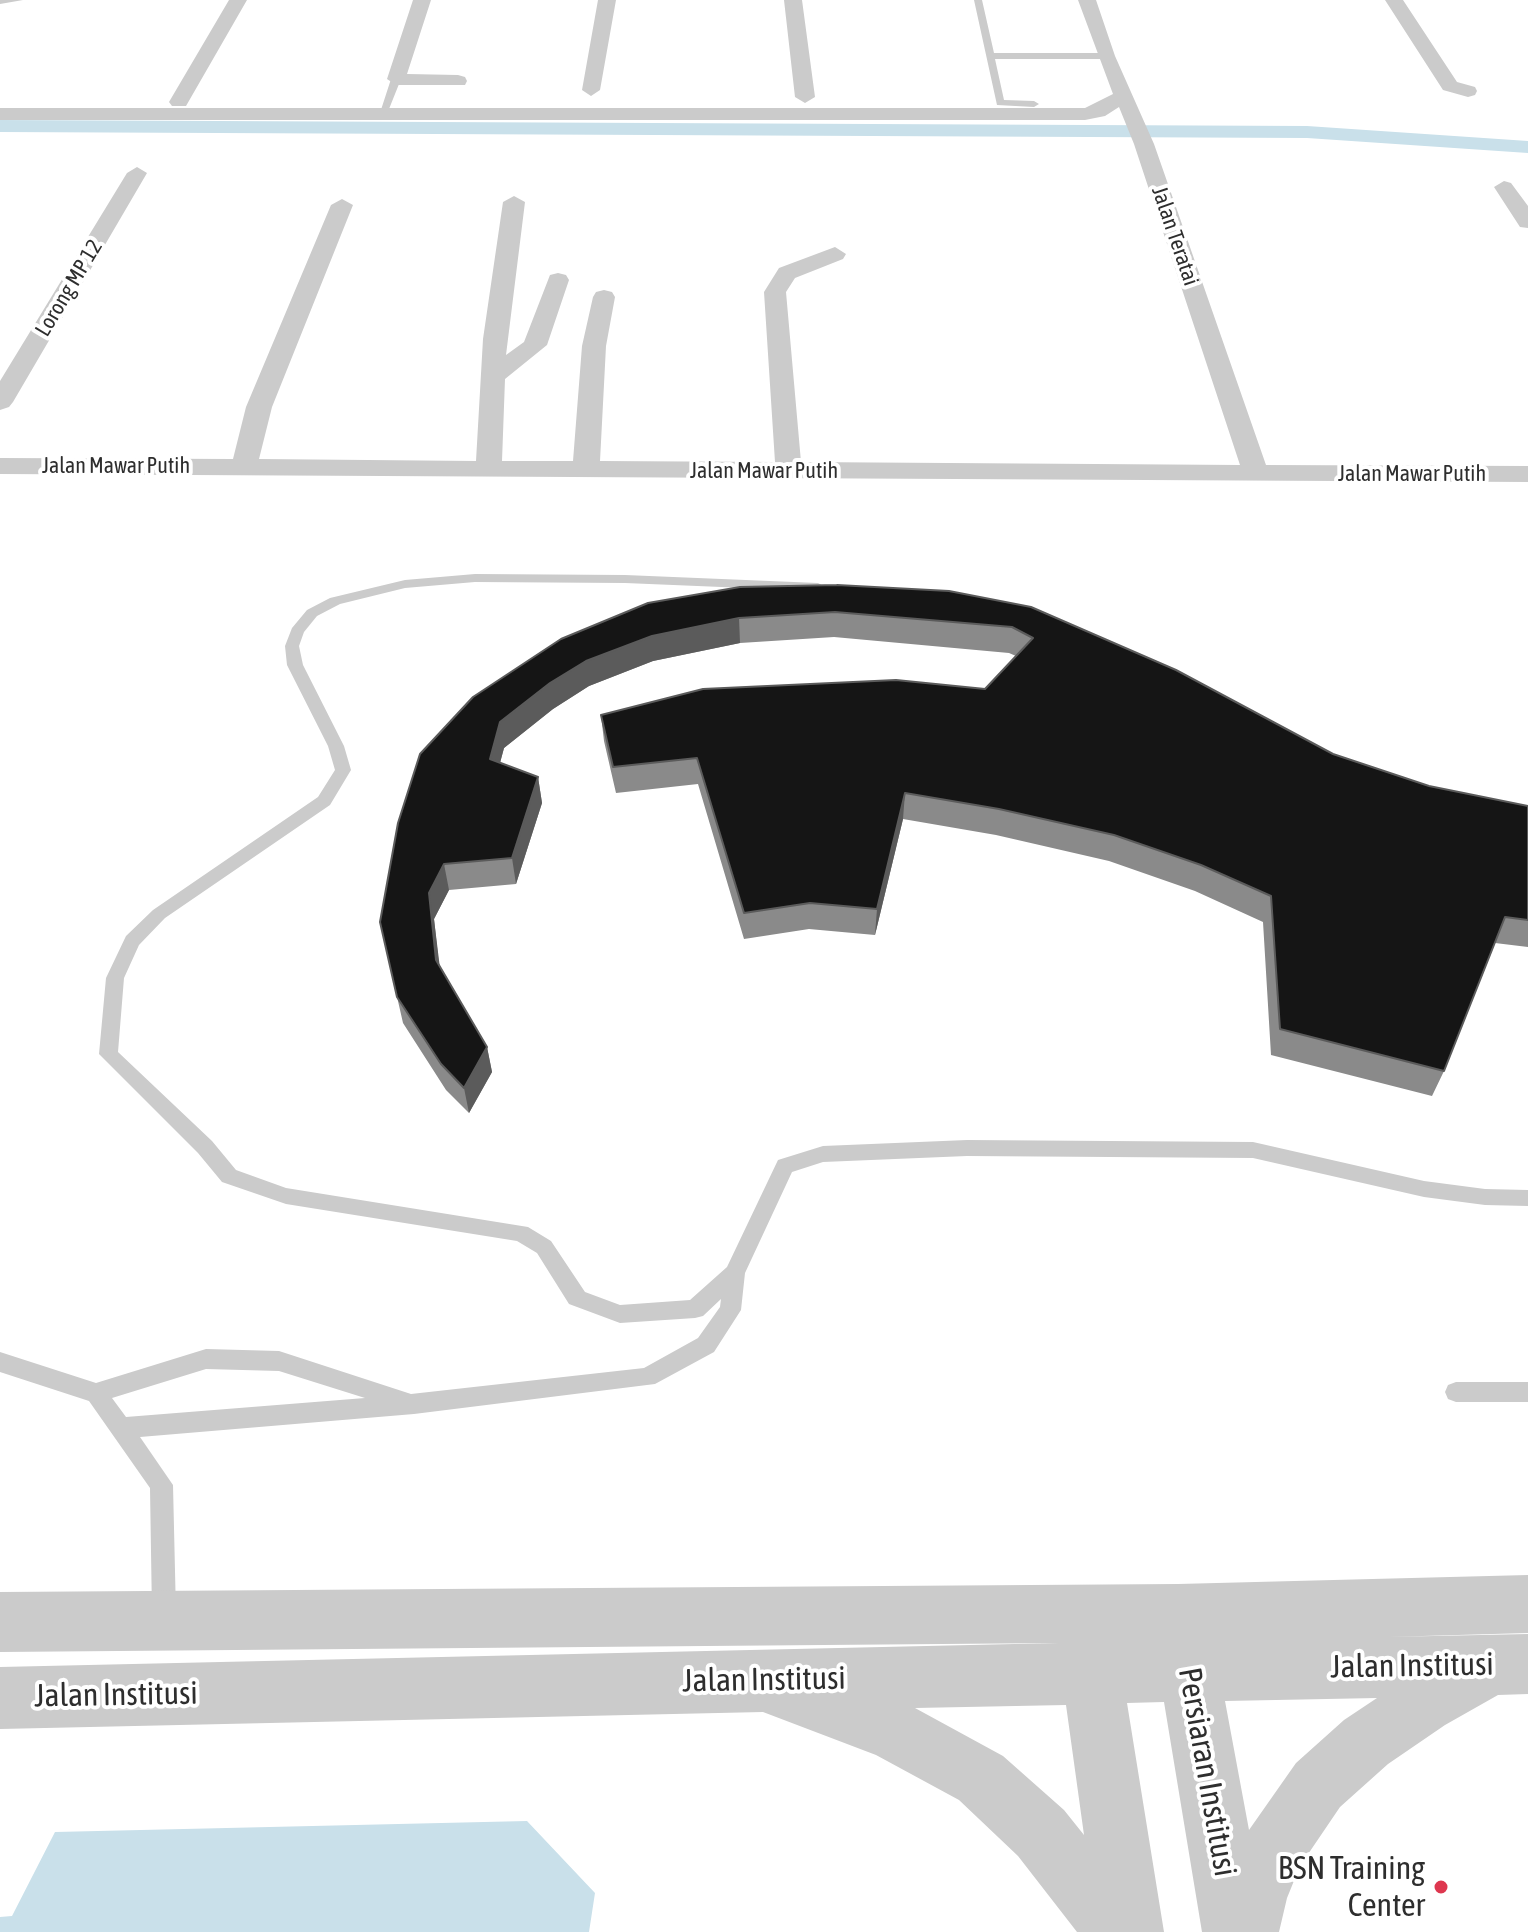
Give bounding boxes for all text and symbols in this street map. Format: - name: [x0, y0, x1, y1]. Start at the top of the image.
- street label: Jalan Teratai: [1146, 183, 1204, 289]
- street label: Lorong MP 12: [30, 235, 108, 341]
- street label: Jalan Mawar Putih: [42, 453, 190, 479]
- street label: Jalan Mawar Putih: [690, 458, 838, 484]
- street label: Jalan Mawar Putih: [1338, 461, 1486, 487]
- street label: Jalan Institusi: [1330, 1645, 1494, 1687]
- street label: Jalan Institusi: [682, 1659, 846, 1701]
- street label: Persiaran Institusi: [1170, 1665, 1244, 1879]
- street label: Jalan Institusi: [34, 1674, 198, 1716]
- place label: BSN Training Center: [1278, 1850, 1425, 1925]
- marker: BSN Training Center: [1432, 1878, 1450, 1896]

